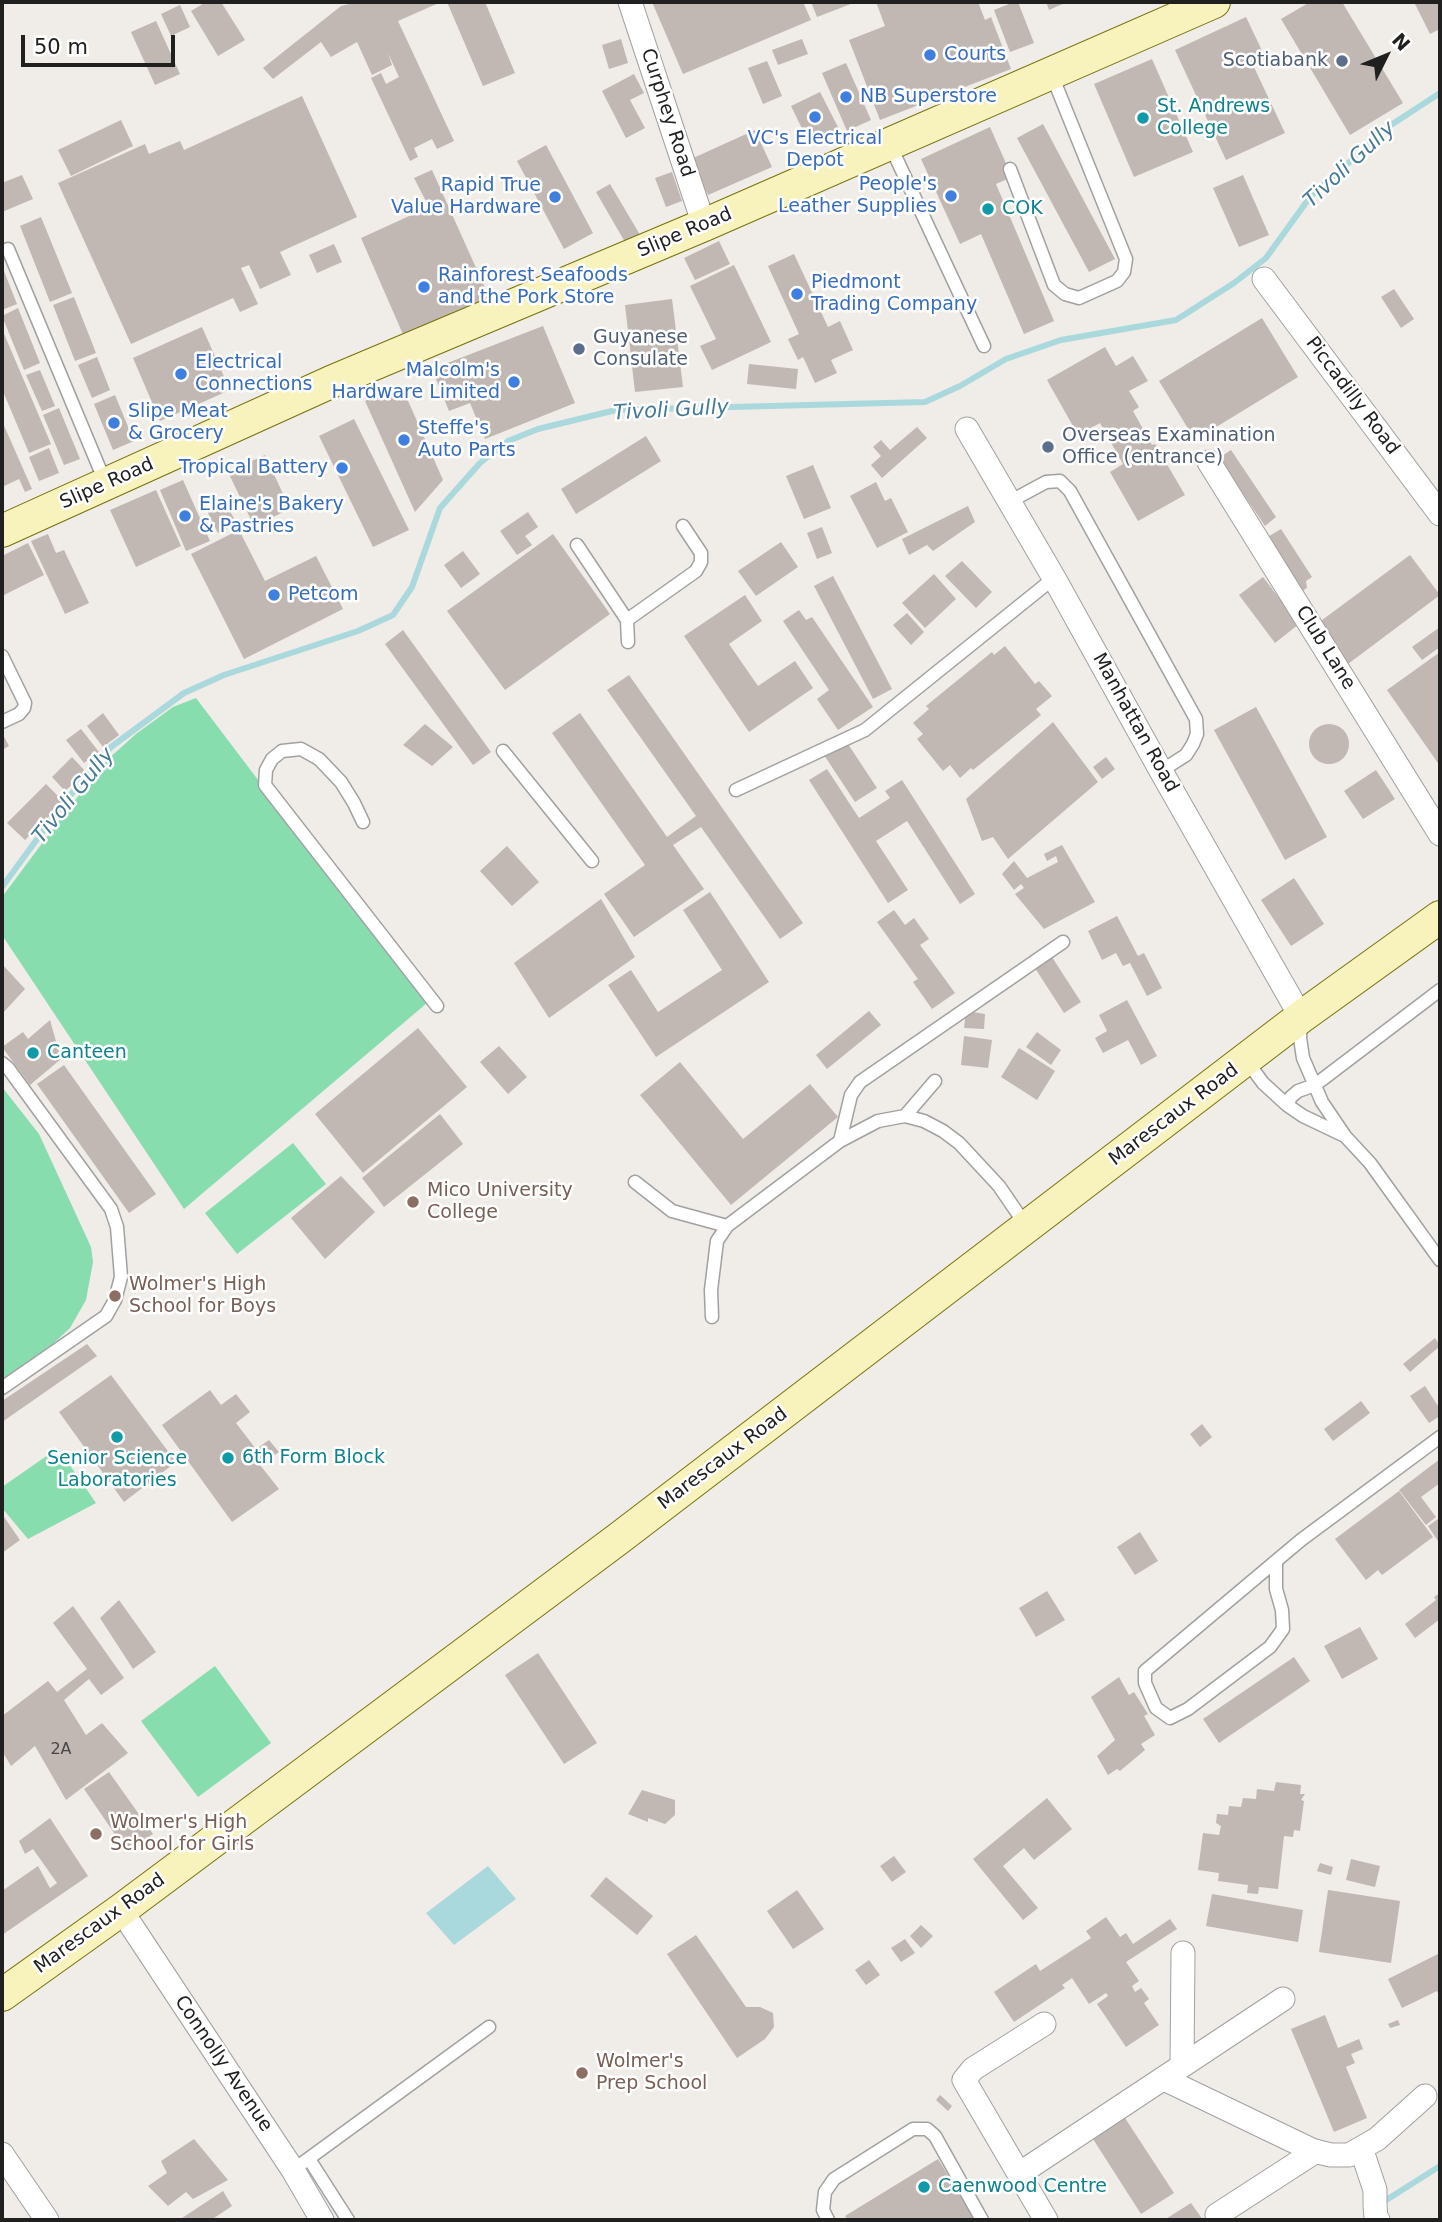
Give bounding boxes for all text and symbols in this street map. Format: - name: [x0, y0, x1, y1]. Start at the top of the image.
- scale bar: [24, 21, 178, 65]
- north arrow: [1351, 21, 1421, 91]
- text: N: [1388, 28, 1415, 55]
- text: 50 m: [34, 35, 88, 59]
- place label: Courts: [944, 44, 1006, 66]
- street label: Curphey Road: [635, 46, 699, 180]
- marker: Courts: [922, 47, 938, 63]
- place label: Scotiabank: [1223, 50, 1328, 72]
- marker: Scotiabank: [1334, 53, 1350, 69]
- place label: NB Superstore: [860, 86, 997, 108]
- marker: NB Superstore: [838, 89, 854, 105]
- place label: St. Andrews College: [1157, 96, 1270, 140]
- marker: VC's Electrical Depot: [807, 109, 823, 125]
- marker: St. Andrews College: [1135, 110, 1151, 126]
- water label: Tivoli Gully: [1299, 116, 1401, 214]
- place label: VC's Electrical Depot: [748, 128, 882, 172]
- place label: People's Leather Supplies: [778, 174, 937, 218]
- place label: Rapid True Value Hardware: [391, 175, 541, 219]
- marker: People's Leather Supplies: [943, 188, 959, 204]
- marker: Rapid True Value Hardware: [547, 189, 563, 205]
- place label: COK: [1002, 198, 1043, 220]
- marker: COK: [980, 201, 996, 217]
- street label: Slipe Road: [634, 203, 736, 263]
- place label: Rainforest Seafoods and the Pork Store: [438, 265, 628, 309]
- place label: Piedmont Trading Company: [811, 272, 977, 316]
- marker: Rainforest Seafoods and the Pork Store: [416, 279, 432, 295]
- marker: Piedmont Trading Company: [789, 286, 805, 302]
- place label: Guyanese Consulate: [593, 327, 688, 371]
- street label: Piccadilly Road: [1300, 333, 1404, 459]
- marker: Guyanese Consulate: [571, 341, 587, 357]
- place label: Electrical Connections: [195, 352, 312, 396]
- place label: Malcolm's Hardware Limited: [331, 360, 500, 404]
- marker: Electrical Connections: [173, 366, 189, 382]
- marker: Malcolm's Hardware Limited: [506, 374, 522, 390]
- water label: Tivoli Gully: [612, 395, 730, 427]
- place label: Slipe Meat & Grocery: [128, 401, 228, 445]
- marker: Slipe Meat & Grocery: [106, 415, 122, 431]
- place label: Steffe's Auto Parts: [418, 418, 516, 462]
- place label: Overseas Examination Office (entrance): [1062, 425, 1276, 469]
- marker: Steffe's Auto Parts: [396, 432, 412, 448]
- marker: Overseas Examination Office (entrance): [1040, 439, 1056, 455]
- street label: Slipe Road: [57, 453, 157, 515]
- place label: Tropical Battery: [179, 457, 328, 479]
- marker: Tropical Battery: [334, 460, 350, 476]
- place label: Elaine's Bakery & Pastries: [199, 494, 344, 538]
- marker: Elaine's Bakery & Pastries: [177, 508, 193, 524]
- place label: Petcom: [288, 584, 358, 606]
- marker: Petcom: [266, 587, 282, 603]
- street label: Club Lane: [1290, 602, 1360, 694]
- street label: Manhattan Road: [1087, 649, 1183, 797]
- water label: Tivoli Gully: [28, 743, 120, 849]
- place label: Canteen: [47, 1042, 127, 1064]
- marker: Canteen: [25, 1045, 41, 1061]
- street label: Marescaux Road: [1105, 1059, 1243, 1171]
- place label: Mico University College: [427, 1180, 573, 1224]
- marker: Mico University College: [405, 1194, 421, 1210]
- place label: Wolmer's High School for Boys: [129, 1274, 276, 1318]
- marker: Wolmer's High School for Boys: [107, 1288, 123, 1304]
- street label: Marescaux Road: [654, 1403, 792, 1515]
- marker: Senior Science Laboratories: [109, 1429, 125, 1445]
- place label: 6th Form Block: [242, 1447, 385, 1469]
- place label: Senior Science Laboratories: [47, 1448, 187, 1492]
- marker: 6th Form Block: [220, 1450, 236, 1466]
- house number: 2A: [50, 1740, 72, 1760]
- place label: Wolmer's High School for Girls: [110, 1812, 254, 1856]
- marker: Wolmer's High School for Girls: [88, 1826, 104, 1842]
- street label: Marescaux Road: [30, 1869, 170, 1979]
- street label: Connolly Avenue: [169, 1992, 277, 2136]
- place label: Wolmer's Prep School: [596, 2051, 707, 2095]
- marker: Wolmer's Prep School: [574, 2065, 590, 2081]
- place label: Caenwood Centre: [938, 2176, 1107, 2198]
- marker: Caenwood Centre: [916, 2179, 932, 2195]

